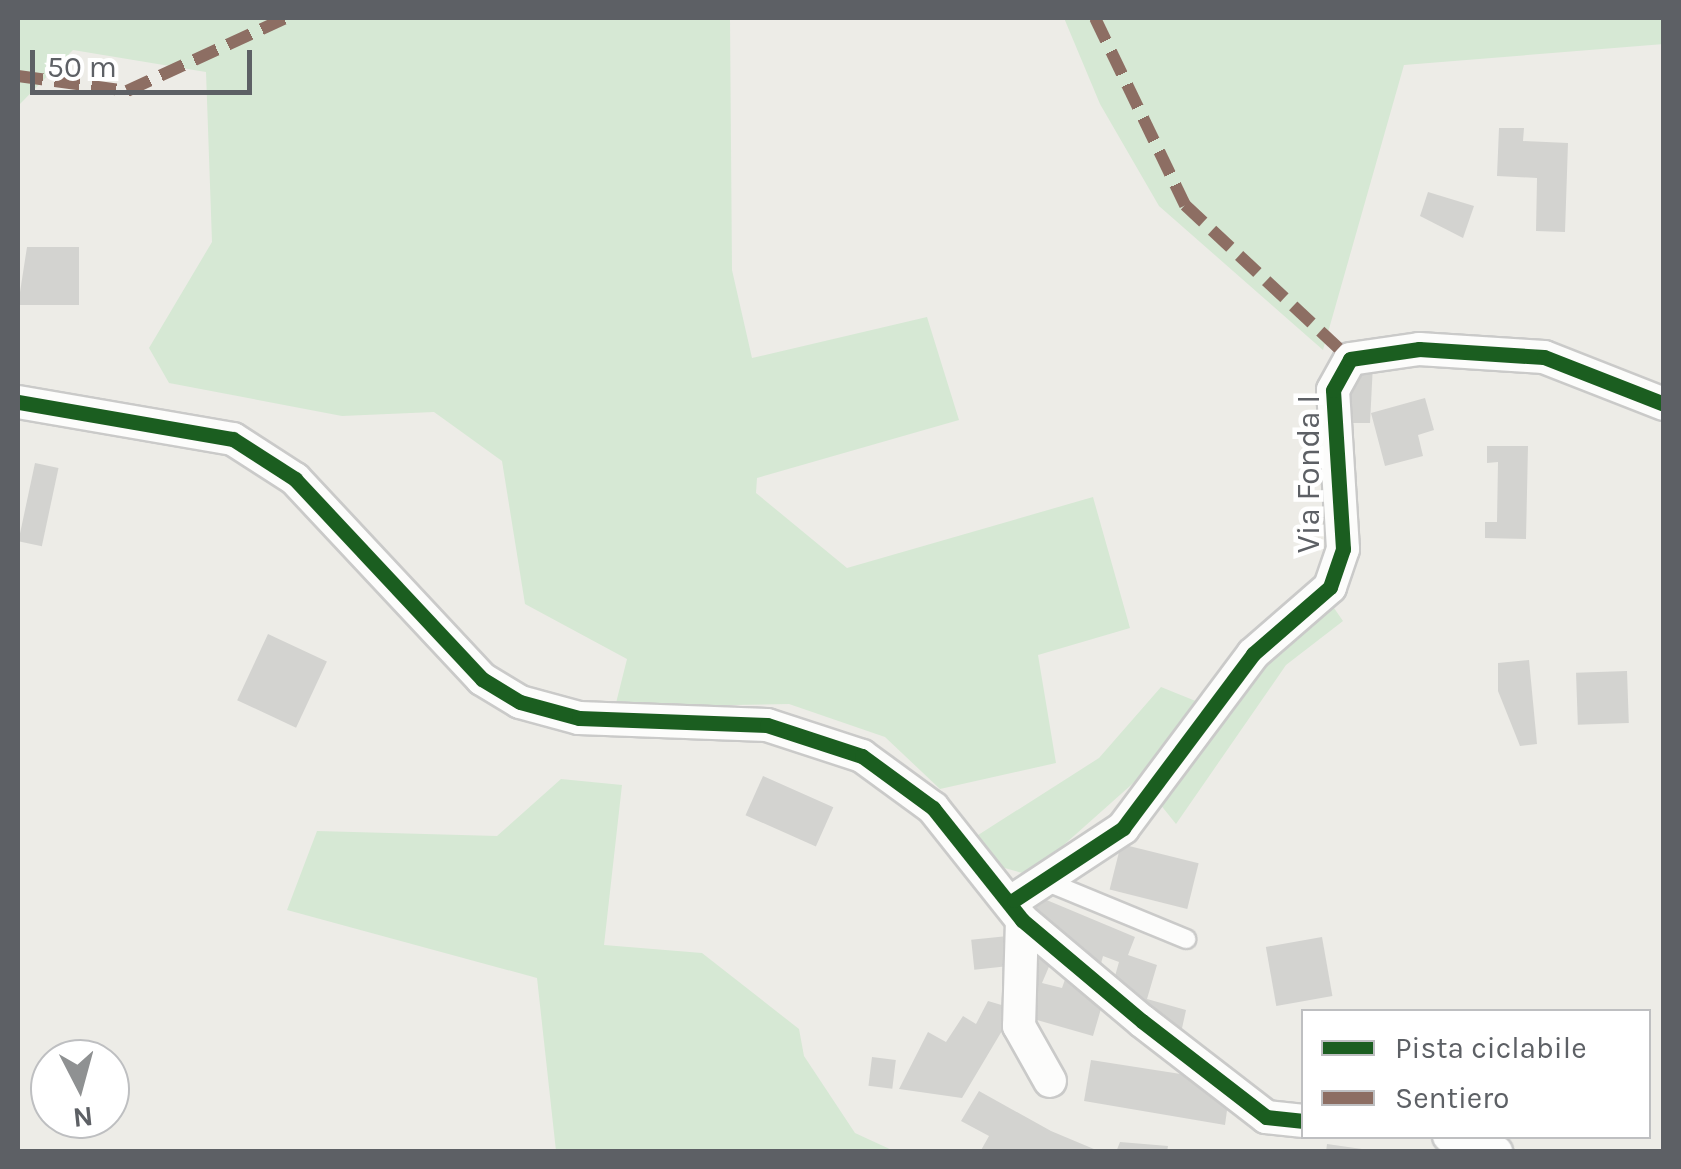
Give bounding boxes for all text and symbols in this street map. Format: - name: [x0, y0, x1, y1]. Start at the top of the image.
- scale bar: [35, 30, 258, 92]
- text: 50 m: [47, 49, 117, 85]
- street label: Via Fonda I: [1290, 395, 1328, 553]
- legend: [1301, 1009, 1651, 1139]
- text: Pista ciclabile: [1395, 1030, 1587, 1066]
- north arrow: [30, 1039, 130, 1139]
- text: Sentiero: [1395, 1080, 1510, 1116]
- text: N: [71, 1100, 95, 1135]

